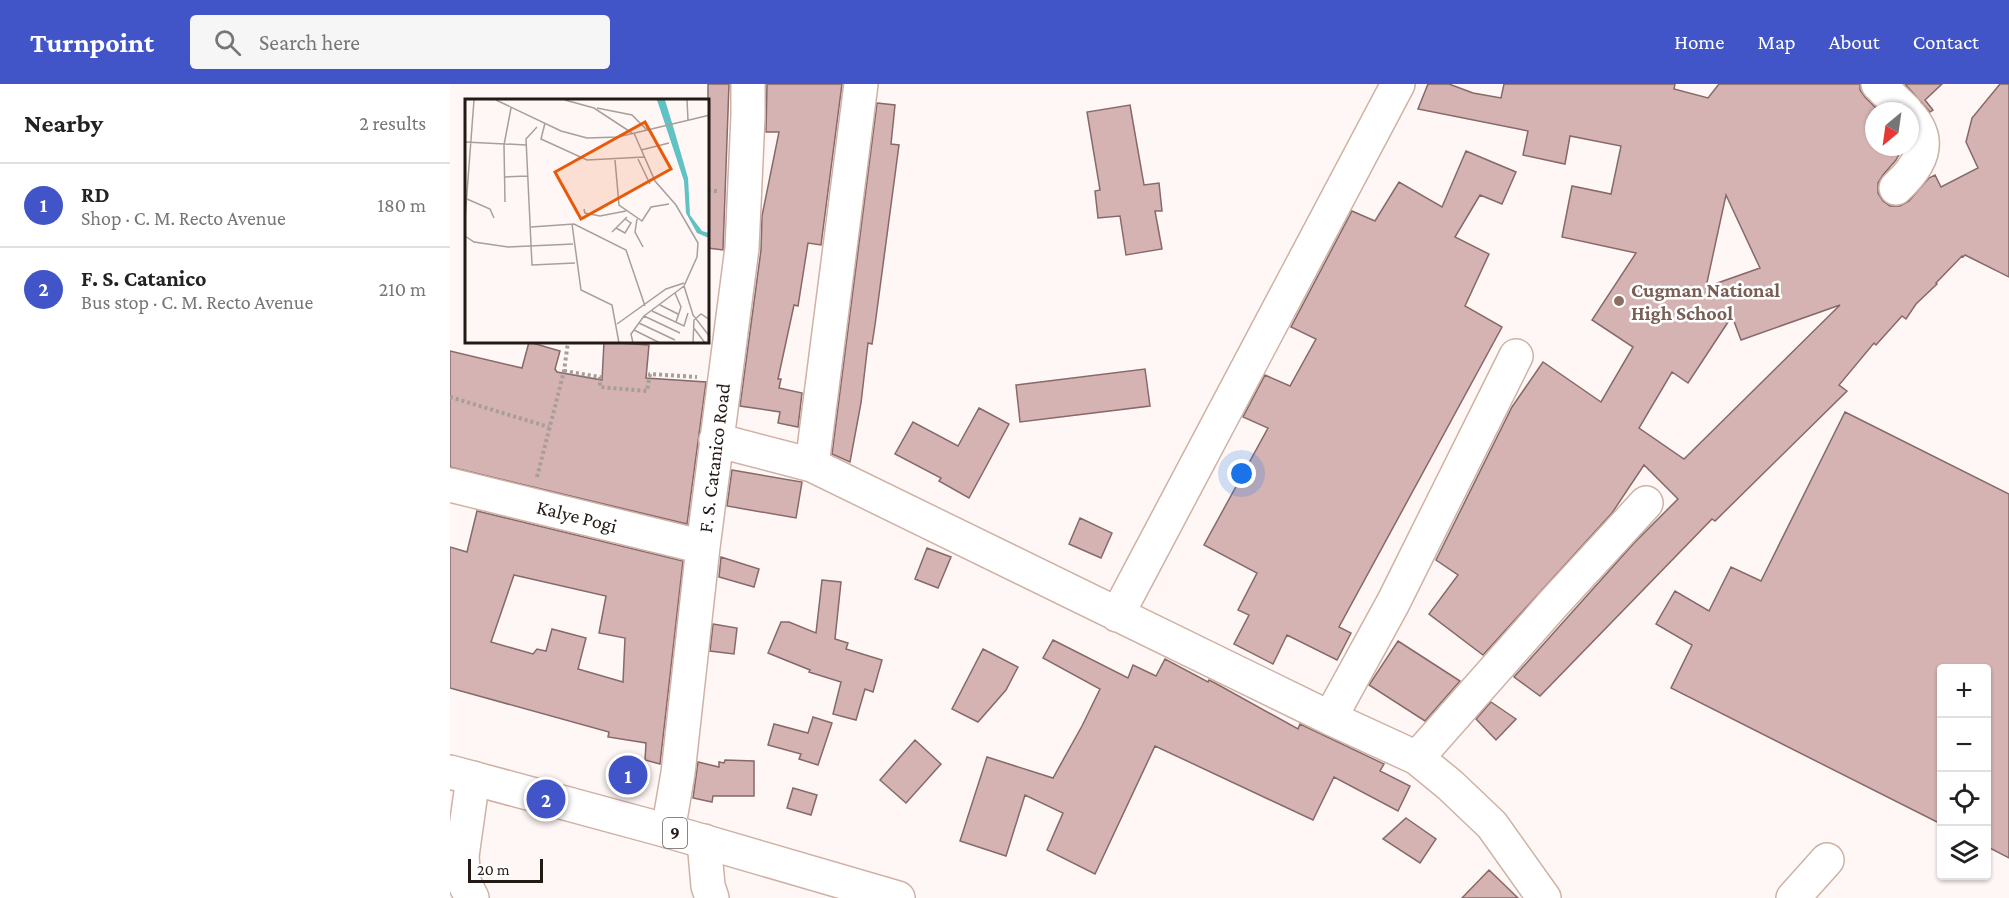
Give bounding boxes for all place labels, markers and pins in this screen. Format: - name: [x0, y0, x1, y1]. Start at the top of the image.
- place label: Cugman National High School: [1631, 279, 1780, 324]
- marker: Cugman National High School: [1612, 294, 1626, 308]
- pin: 1: [608, 752, 648, 798]
- pin: 2: [526, 776, 566, 822]

